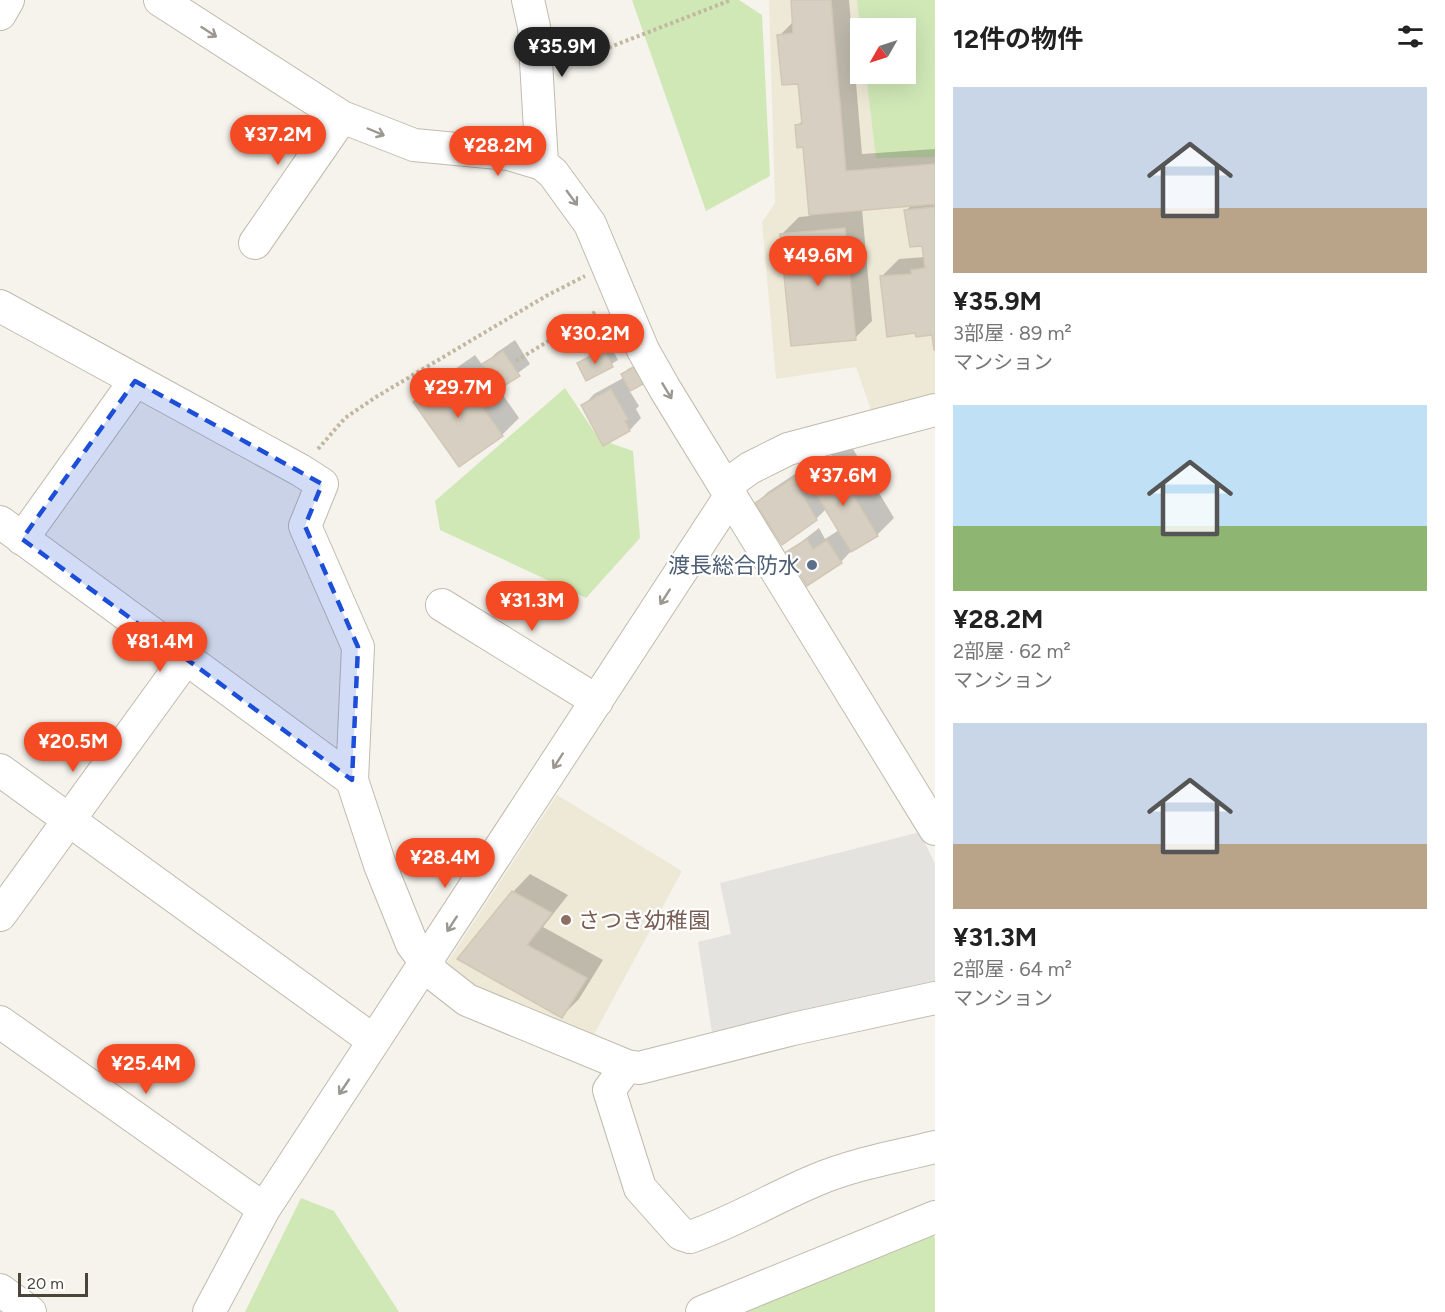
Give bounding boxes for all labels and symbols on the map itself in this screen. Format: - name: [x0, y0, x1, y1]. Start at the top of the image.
- north arrow: [850, 18, 916, 84]
- one-way arrow: [200, 26, 217, 38]
- pin: ¥35.9M: [513, 27, 611, 78]
- pin: ¥37.2M: [229, 115, 327, 166]
- pin: ¥28.2M: [449, 126, 547, 177]
- one-way arrow: [366, 127, 384, 138]
- one-way arrow: [566, 189, 578, 205]
- pin: ¥49.6M: [769, 236, 867, 287]
- pin: ¥30.2M: [546, 314, 644, 365]
- pin: ¥29.7M: [409, 368, 507, 419]
- one-way arrow: [661, 383, 673, 400]
- pin: ¥37.6M: [794, 456, 892, 507]
- place label: 渡長総合防水: [668, 552, 800, 579]
- marker: 渡長総合防水: [805, 558, 819, 572]
- pin: ¥31.3M: [483, 581, 581, 632]
- one-way arrow: [658, 589, 671, 606]
- pin: ¥81.4M: [111, 622, 209, 673]
- pin: ¥20.5M: [24, 722, 122, 773]
- one-way arrow: [552, 752, 564, 769]
- pin: ¥28.4M: [396, 838, 494, 889]
- place label: さつき幼稚園: [578, 907, 710, 934]
- marker: さつき幼稚園: [559, 913, 573, 927]
- one-way arrow: [446, 916, 458, 932]
- pin: ¥25.4M: [97, 1044, 195, 1095]
- one-way arrow: [338, 1078, 350, 1094]
- scale bar: [18, 1270, 88, 1298]

